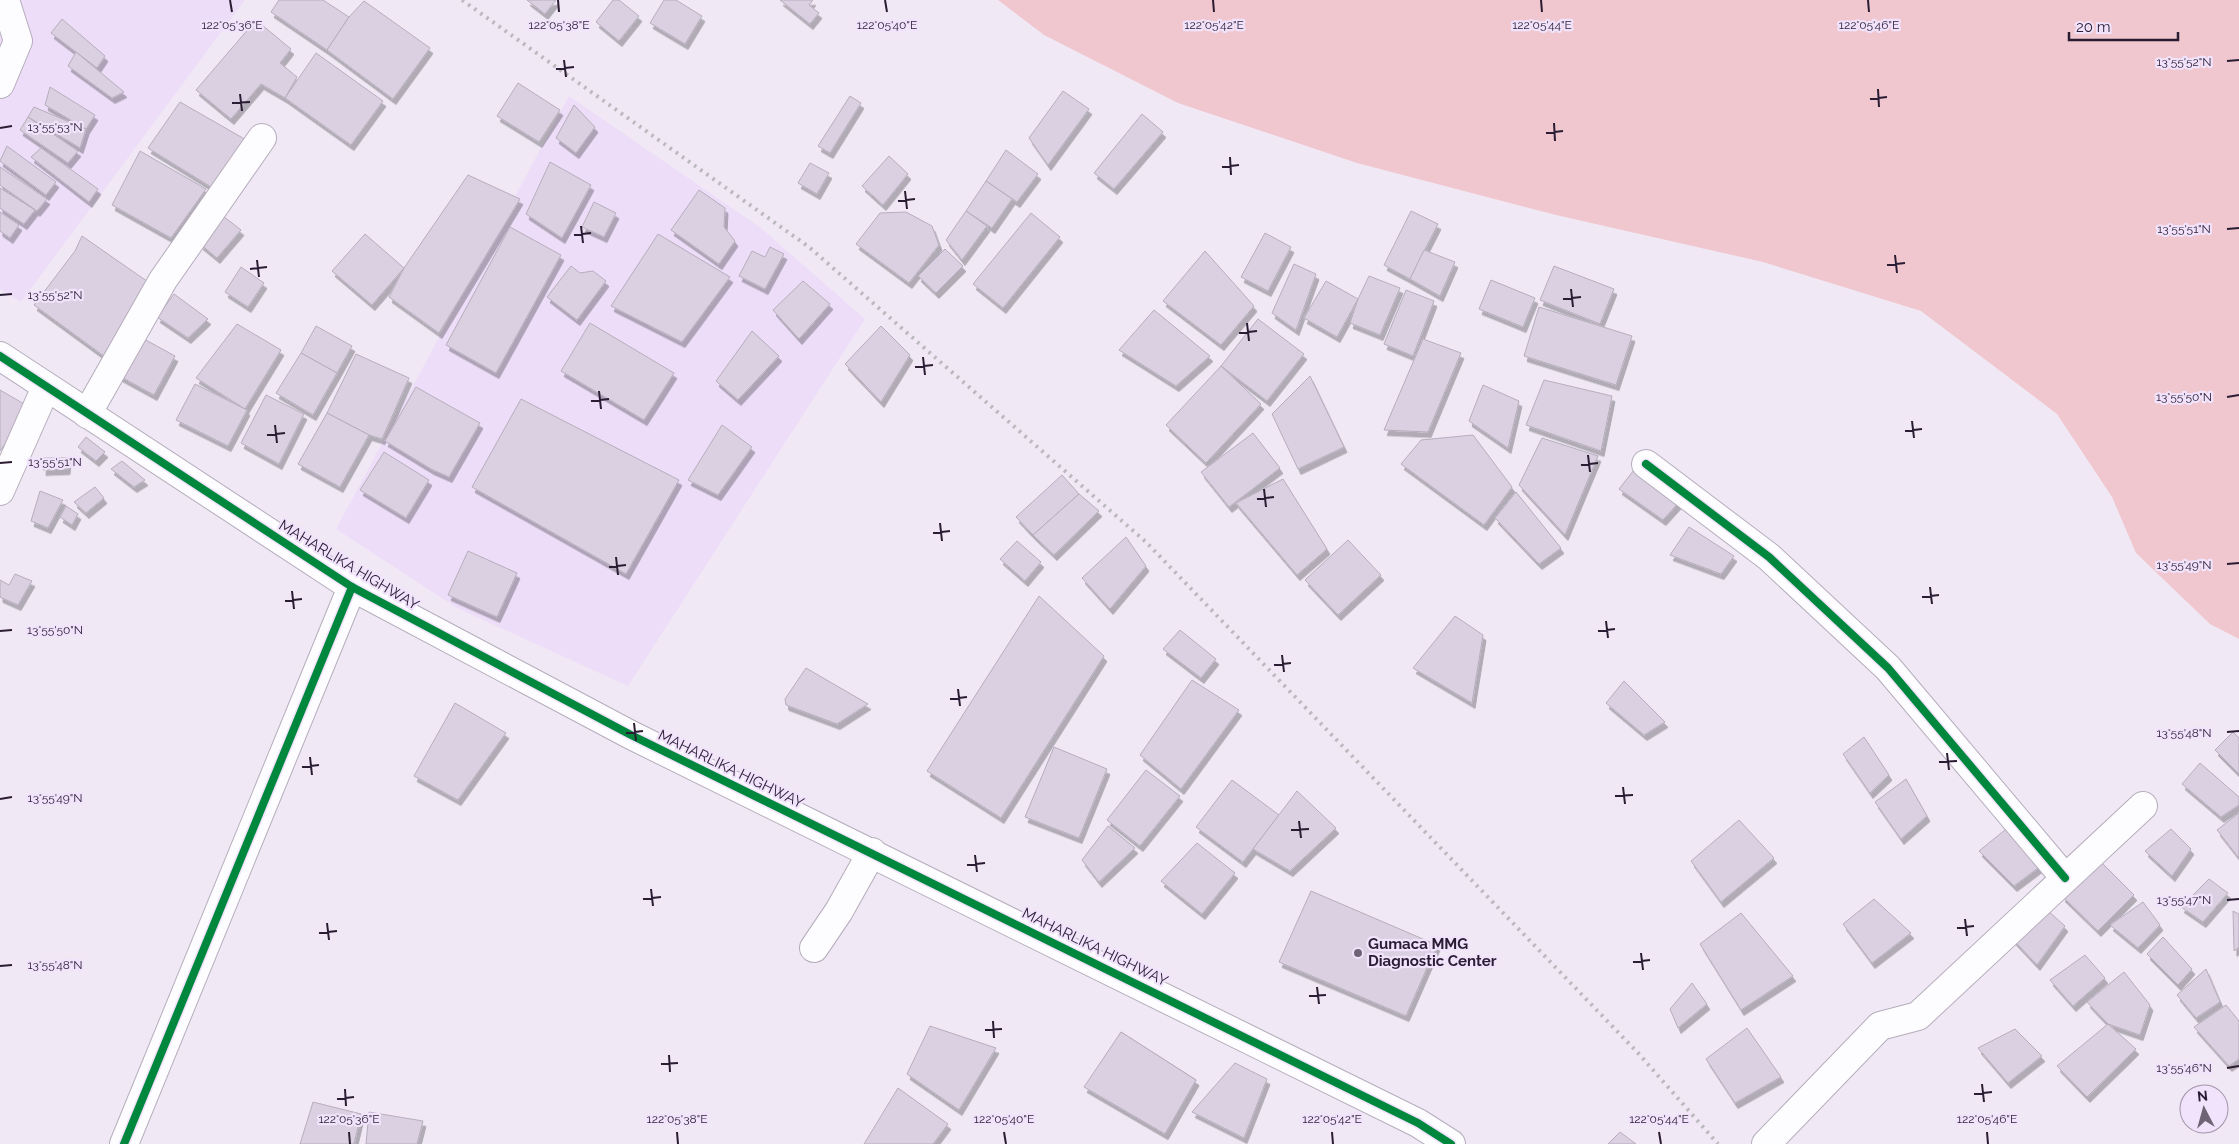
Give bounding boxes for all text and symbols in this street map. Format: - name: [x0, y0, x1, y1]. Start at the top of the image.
- scale bar: [2069, 10, 2178, 42]
- text: 122°05'36"E: [201, 18, 263, 32]
- text: 122°05'38"E: [529, 18, 589, 32]
- text: 122°05'40"E: [857, 18, 917, 32]
- text: 122°05'42"E: [1184, 18, 1244, 32]
- text: 122°05'44"E: [1512, 18, 1572, 32]
- text: 122°05'46"E: [1839, 18, 1899, 32]
- text: 20 m: [2076, 18, 2111, 36]
- text: 13°55'52"N: [2156, 55, 2212, 69]
- text: 13°55'53"N: [27, 120, 83, 134]
- text: 13°55'51"N: [2157, 222, 2211, 236]
- text: 13°55'52"N: [27, 288, 83, 302]
- text: 13°55'50"N: [2156, 390, 2212, 404]
- text: 13°55'51"N: [28, 455, 82, 469]
- street label: MAHARLIKA HIGHWAY: [276, 516, 422, 614]
- text: 13°55'49"N: [2157, 558, 2211, 572]
- text: 13°55'50"N: [27, 623, 83, 637]
- street label: MAHARLIKA HIGHWAY: [655, 726, 807, 812]
- text: 13°55'48"N: [2156, 726, 2212, 740]
- text: 13°55'49"N: [28, 791, 82, 805]
- text: 13°55'47"N: [2157, 893, 2211, 907]
- street label: MAHARLIKA HIGHWAY: [1019, 904, 1171, 990]
- place label: Gumaca MMG Diagnostic Center: [1368, 935, 1497, 970]
- marker: Gumaca MMG Diagnostic Center: [1352, 947, 1364, 959]
- text: 13°55'48"N: [27, 958, 83, 972]
- text: 13°55'46"N: [2156, 1061, 2212, 1075]
- north arrow: [2179, 1084, 2229, 1134]
- text: N: [2196, 1088, 2209, 1105]
- text: 122°05'36"E: [318, 1112, 380, 1126]
- text: 122°05'38"E: [647, 1112, 707, 1126]
- text: 122°05'40"E: [974, 1112, 1034, 1126]
- text: 122°05'42"E: [1302, 1112, 1362, 1126]
- text: 122°05'44"E: [1629, 1112, 1689, 1126]
- text: 122°05'46"E: [1957, 1112, 2017, 1126]

